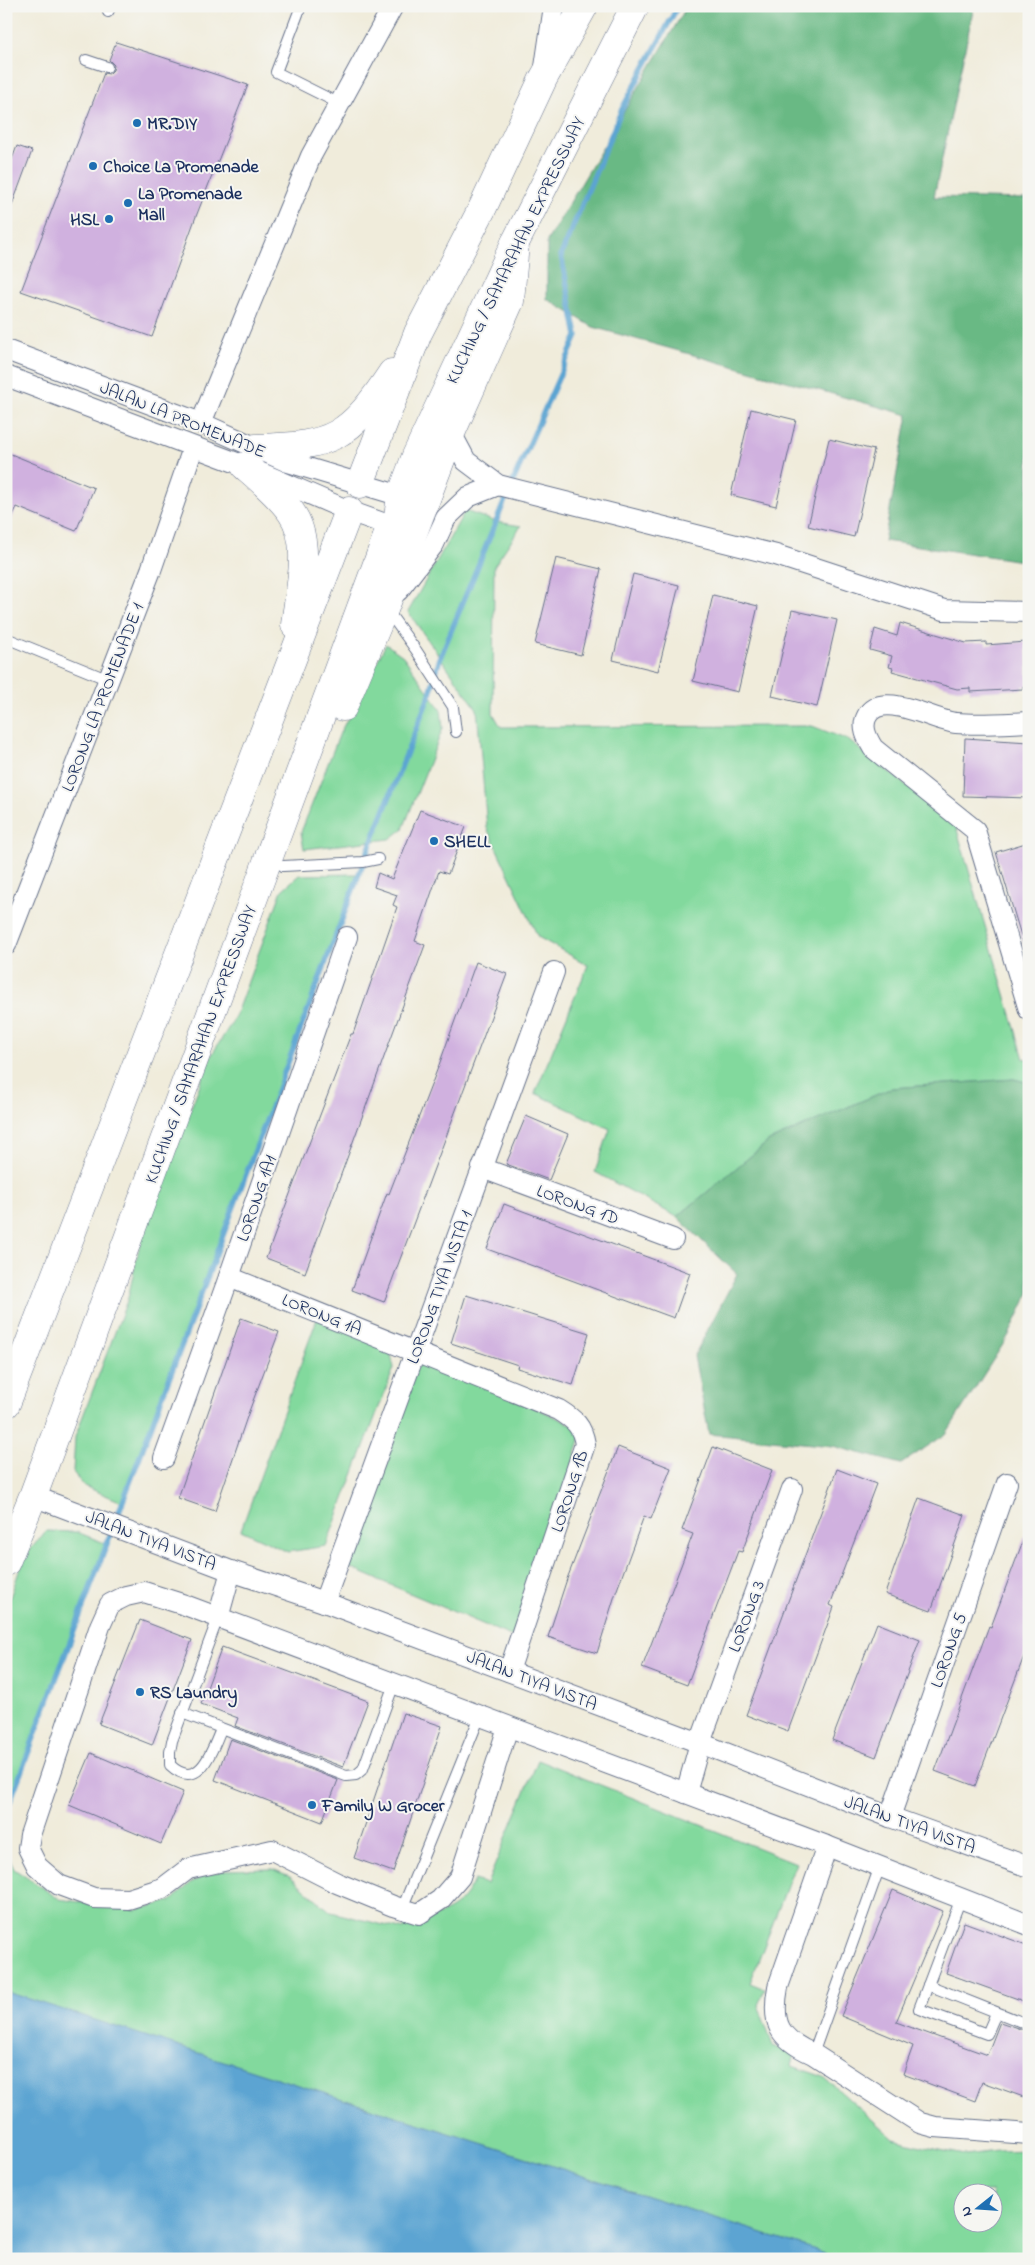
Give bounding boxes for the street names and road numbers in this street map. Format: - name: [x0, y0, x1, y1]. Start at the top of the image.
- street label: KUCHING / SAMARAHAN EXPRESSWAY: [441, 112, 593, 389]
- street label: JALAN LA PROMENADE: [95, 376, 269, 466]
- street label: LORONG LA PROMENADE 1: [56, 599, 152, 796]
- street label: KUCHING / SAMARAHAN EXPRESSWAY: [139, 901, 265, 1187]
- street label: LORONG 1A1: [231, 1152, 285, 1245]
- street label: LORONG 1D: [532, 1179, 622, 1233]
- street label: LORONG TIYA VISTA 1: [401, 1207, 481, 1368]
- street label: LORONG 1A: [277, 1288, 365, 1344]
- street label: LORONG 1B: [545, 1447, 596, 1536]
- street label: JALAN TIYA VISTA: [81, 1505, 220, 1579]
- street label: LORONG 3: [723, 1577, 773, 1656]
- street label: LORONG 5: [925, 1610, 975, 1692]
- street label: JALAN TIYA VISTA: [462, 1645, 601, 1719]
- street label: JALAN TIYA VISTA: [840, 1790, 979, 1862]

